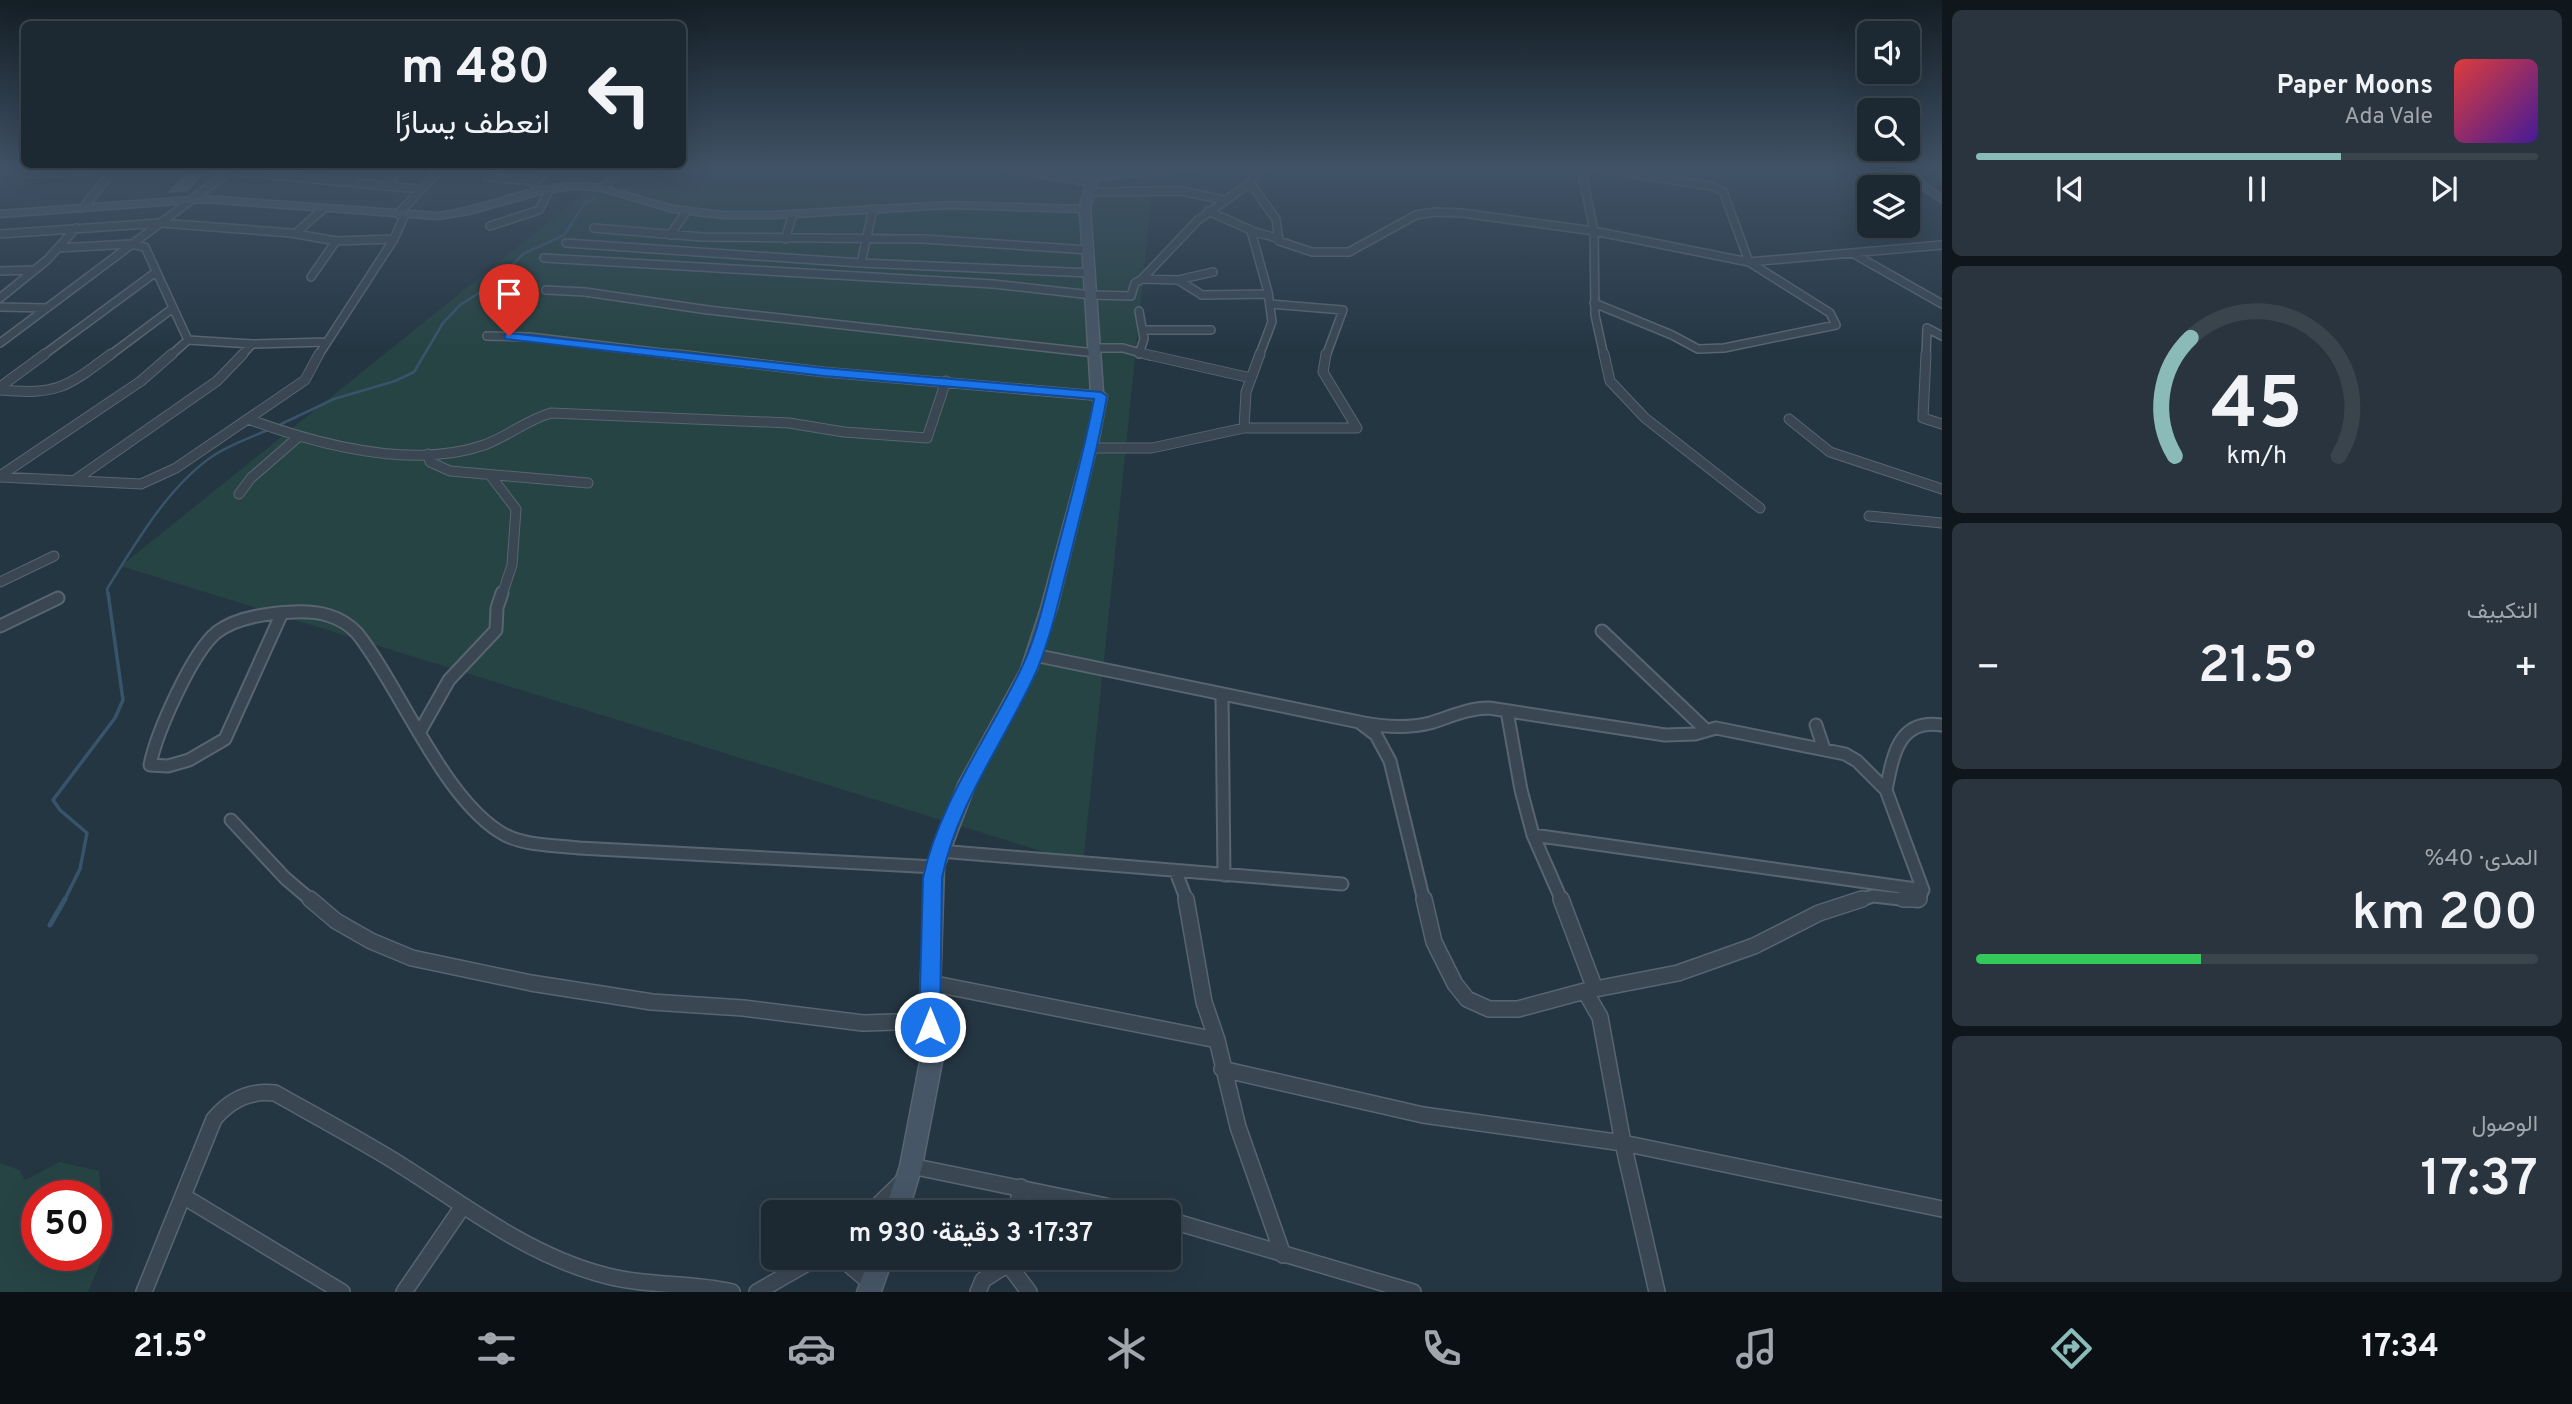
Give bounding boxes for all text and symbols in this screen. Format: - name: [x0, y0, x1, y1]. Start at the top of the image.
- map controls: [1857, 21, 1920, 238]
- button: sound: [1857, 21, 1920, 84]
- text: 480 m: [401, 39, 550, 101]
- icon: left: [574, 49, 665, 140]
- text: Paper Moons: [2277, 70, 2433, 103]
- button: search: [1857, 98, 1920, 161]
- text: Ada Vale: [2344, 103, 2433, 132]
- text: انعطف يسارًا: [395, 105, 550, 145]
- icon: previous: [2051, 170, 2089, 208]
- icon: pause: [2238, 170, 2276, 208]
- icon: next: [2425, 170, 2463, 208]
- button: layers: [1857, 175, 1920, 238]
- pin: [479, 264, 539, 336]
- icon: arrive: [490, 275, 528, 313]
- text: 45: [2211, 362, 2303, 454]
- text: km/h: [2227, 440, 2287, 472]
- text: التكييف: [2467, 598, 2538, 627]
- text: 21.5°: [2198, 635, 2316, 701]
- text: −: [1976, 645, 2001, 694]
- text: +: [2513, 645, 2538, 694]
- text: المدى · 40%: [2425, 845, 2538, 874]
- text: 200 km: [2352, 882, 2538, 948]
- position arrow: [893, 990, 967, 1064]
- text: الوصول: [2472, 1111, 2538, 1140]
- text: 17:37: [2420, 1148, 2538, 1214]
- speed limit sign: 50: [21, 1180, 112, 1271]
- text: 17:37 · 3 دقيقة · 930 m: [849, 1218, 1093, 1251]
- icon: filters: [472, 1324, 521, 1373]
- icon: car: [787, 1324, 836, 1373]
- icon: climate: [1102, 1324, 1151, 1373]
- icon: phone: [1417, 1324, 1466, 1373]
- icon: music: [1732, 1324, 1781, 1373]
- icon: directions: [2047, 1324, 2096, 1373]
- text: 21.5°: [133, 1328, 206, 1368]
- text: 17:34: [2362, 1328, 2439, 1368]

